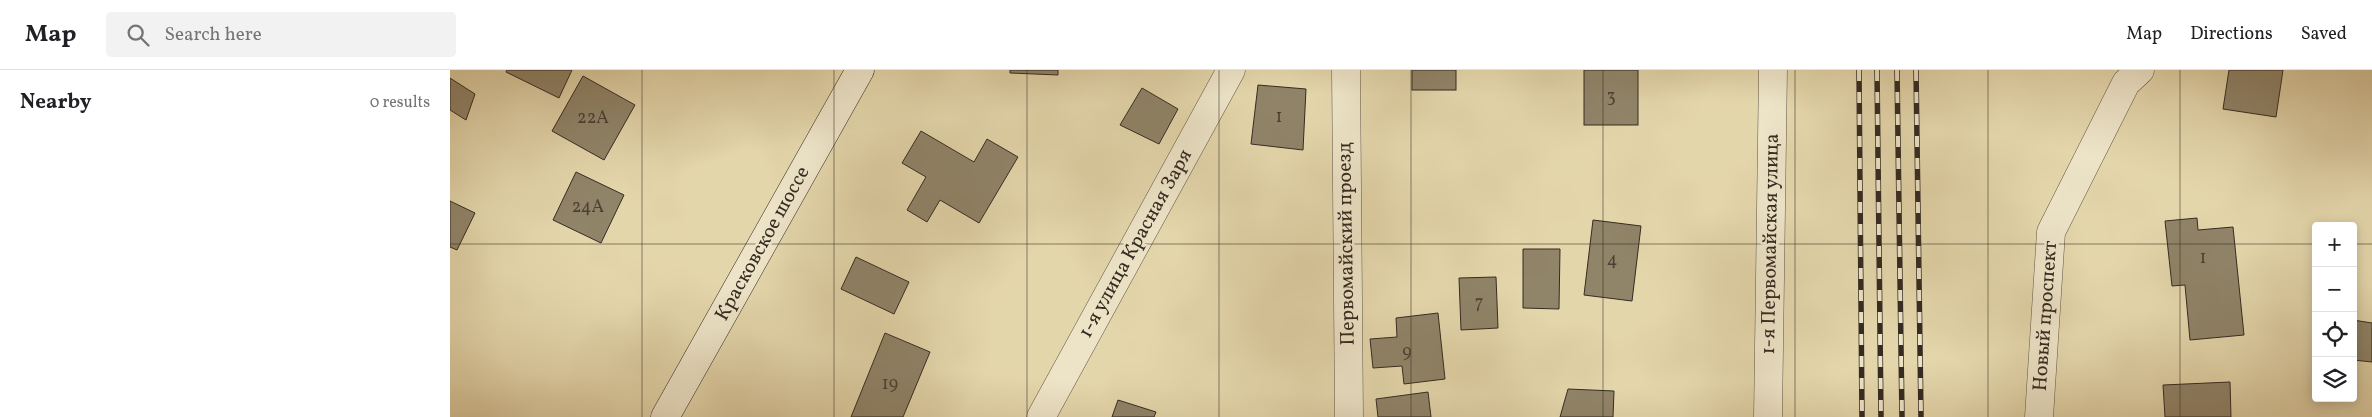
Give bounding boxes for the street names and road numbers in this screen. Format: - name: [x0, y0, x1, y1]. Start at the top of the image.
- street label: 1-я Первомайская улица: [1755, 133, 1787, 355]
- street label: Первомайский проезд: [1331, 142, 1363, 346]
- street label: 1-я улица Красная Заря: [1072, 145, 1200, 343]
- street label: Красковское шоссе: [709, 162, 817, 326]
- street label: Новый проспект: [2027, 240, 2065, 392]

